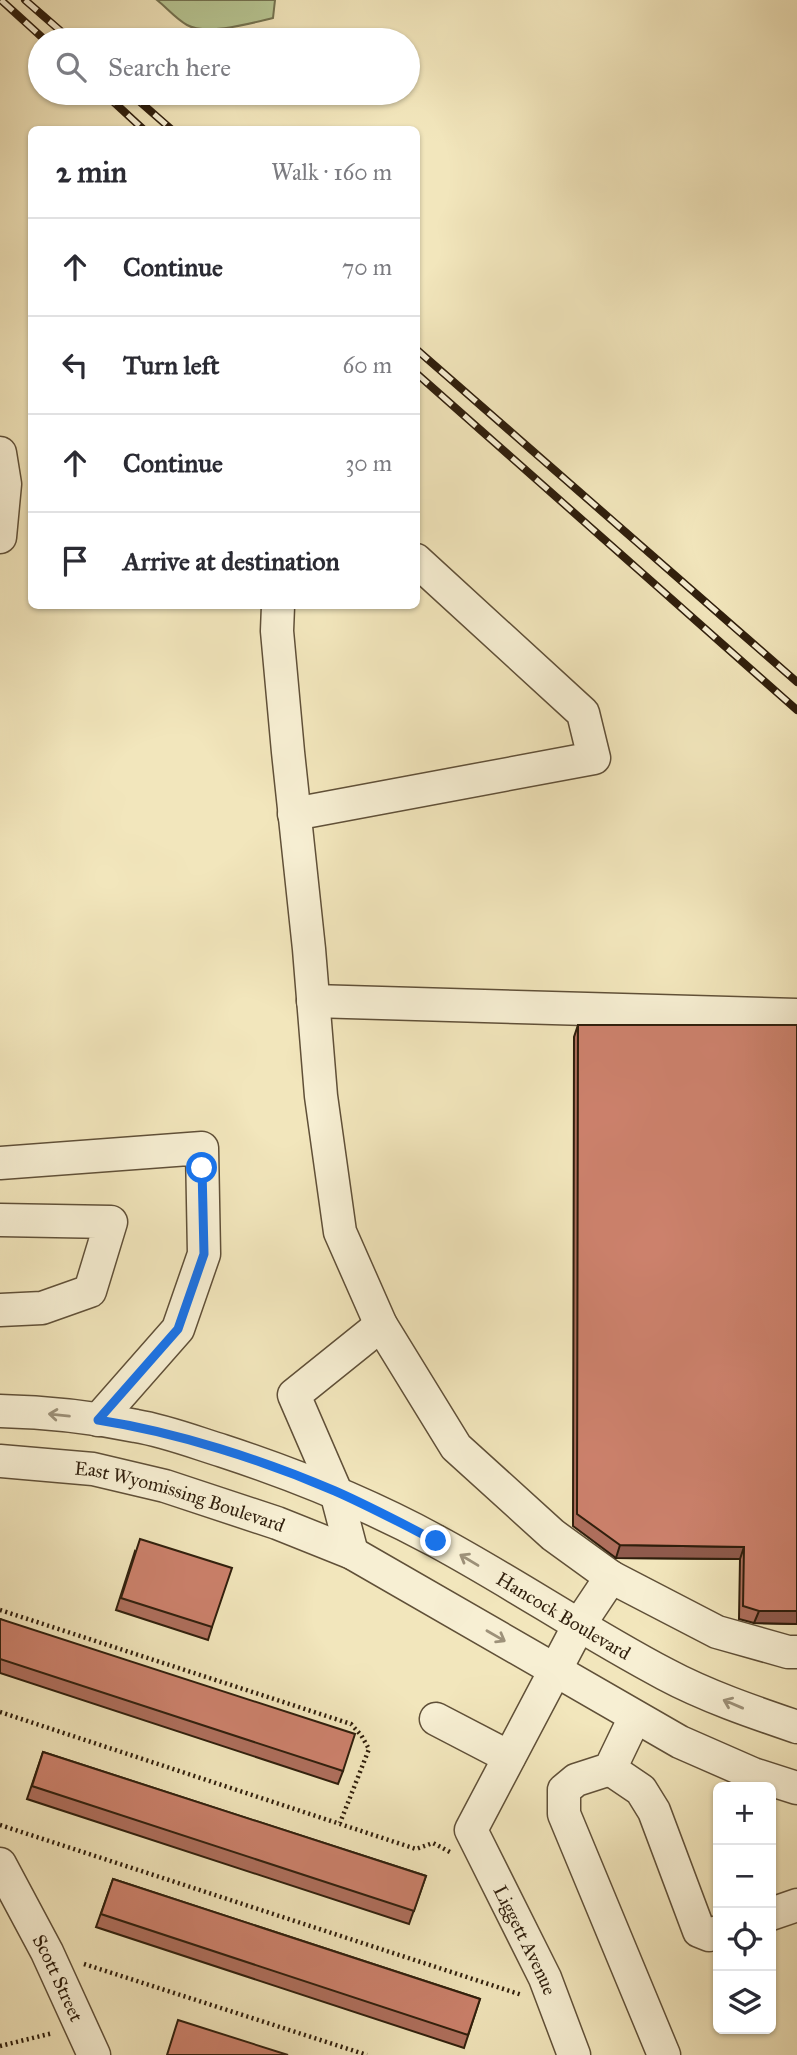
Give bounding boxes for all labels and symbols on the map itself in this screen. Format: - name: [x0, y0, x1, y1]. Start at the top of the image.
- route start: [186, 1152, 217, 1183]
- one-way arrow: [48, 1408, 71, 1421]
- street label: East Wyomissing Boulevard: [74, 1456, 289, 1537]
- route end: [420, 1525, 451, 1556]
- one-way arrow: [459, 1553, 479, 1567]
- street label: Hancock Boulevard: [492, 1567, 635, 1665]
- one-way arrow: [485, 1629, 505, 1643]
- one-way arrow: [723, 1697, 744, 1710]
- street label: Liggett Avenue: [488, 1881, 561, 1998]
- street label: Scott Street: [28, 1930, 88, 2025]

